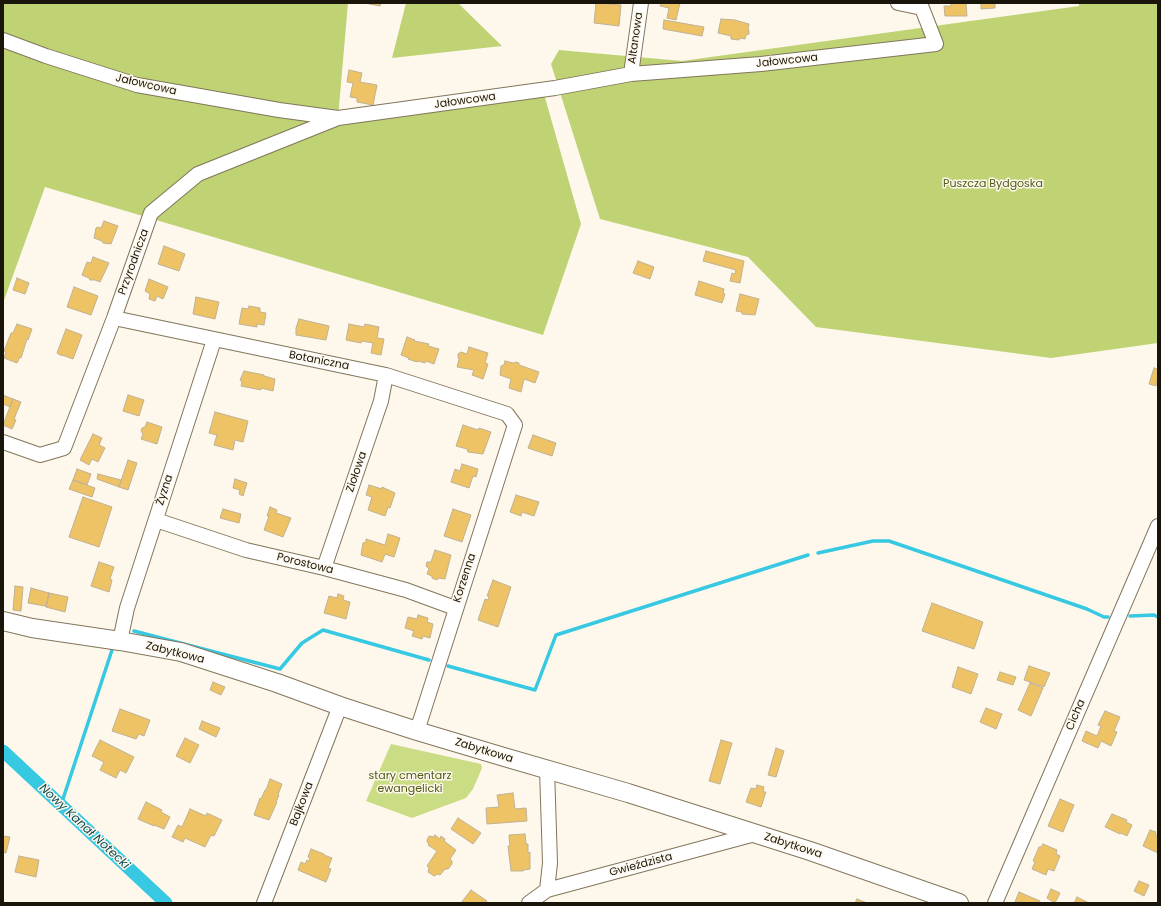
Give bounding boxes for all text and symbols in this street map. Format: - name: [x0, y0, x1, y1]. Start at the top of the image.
- street label: Altanowa: [626, 11, 646, 65]
- street label: Jałowcowa: [755, 51, 819, 71]
- street label: Jałowcowa: [114, 72, 178, 98]
- street label: Jałowcowa: [433, 90, 497, 112]
- park label: Puszcza Bydgoska: [943, 177, 1043, 191]
- street label: Przyrodnicza: [116, 227, 152, 297]
- street label: Botaniczna: [288, 349, 350, 373]
- street label: Ziołowa: [344, 450, 370, 494]
- street label: Żyzna: [154, 473, 176, 507]
- street label: Porostowa: [275, 551, 335, 577]
- street label: Korzenna: [451, 552, 479, 604]
- street label: Zabytkowa: [144, 639, 206, 667]
- street label: Cicha: [1064, 698, 1088, 732]
- street label: Zabytkowa: [453, 736, 515, 766]
- park label: stary cmentarz ewangelicki: [369, 769, 451, 795]
- street label: Bajkowa: [288, 780, 316, 828]
- water label: Nowy Kanał Notecki: [36, 781, 132, 873]
- street label: Zabytkowa: [762, 830, 824, 862]
- street label: Gwieździsta: [608, 850, 674, 880]

